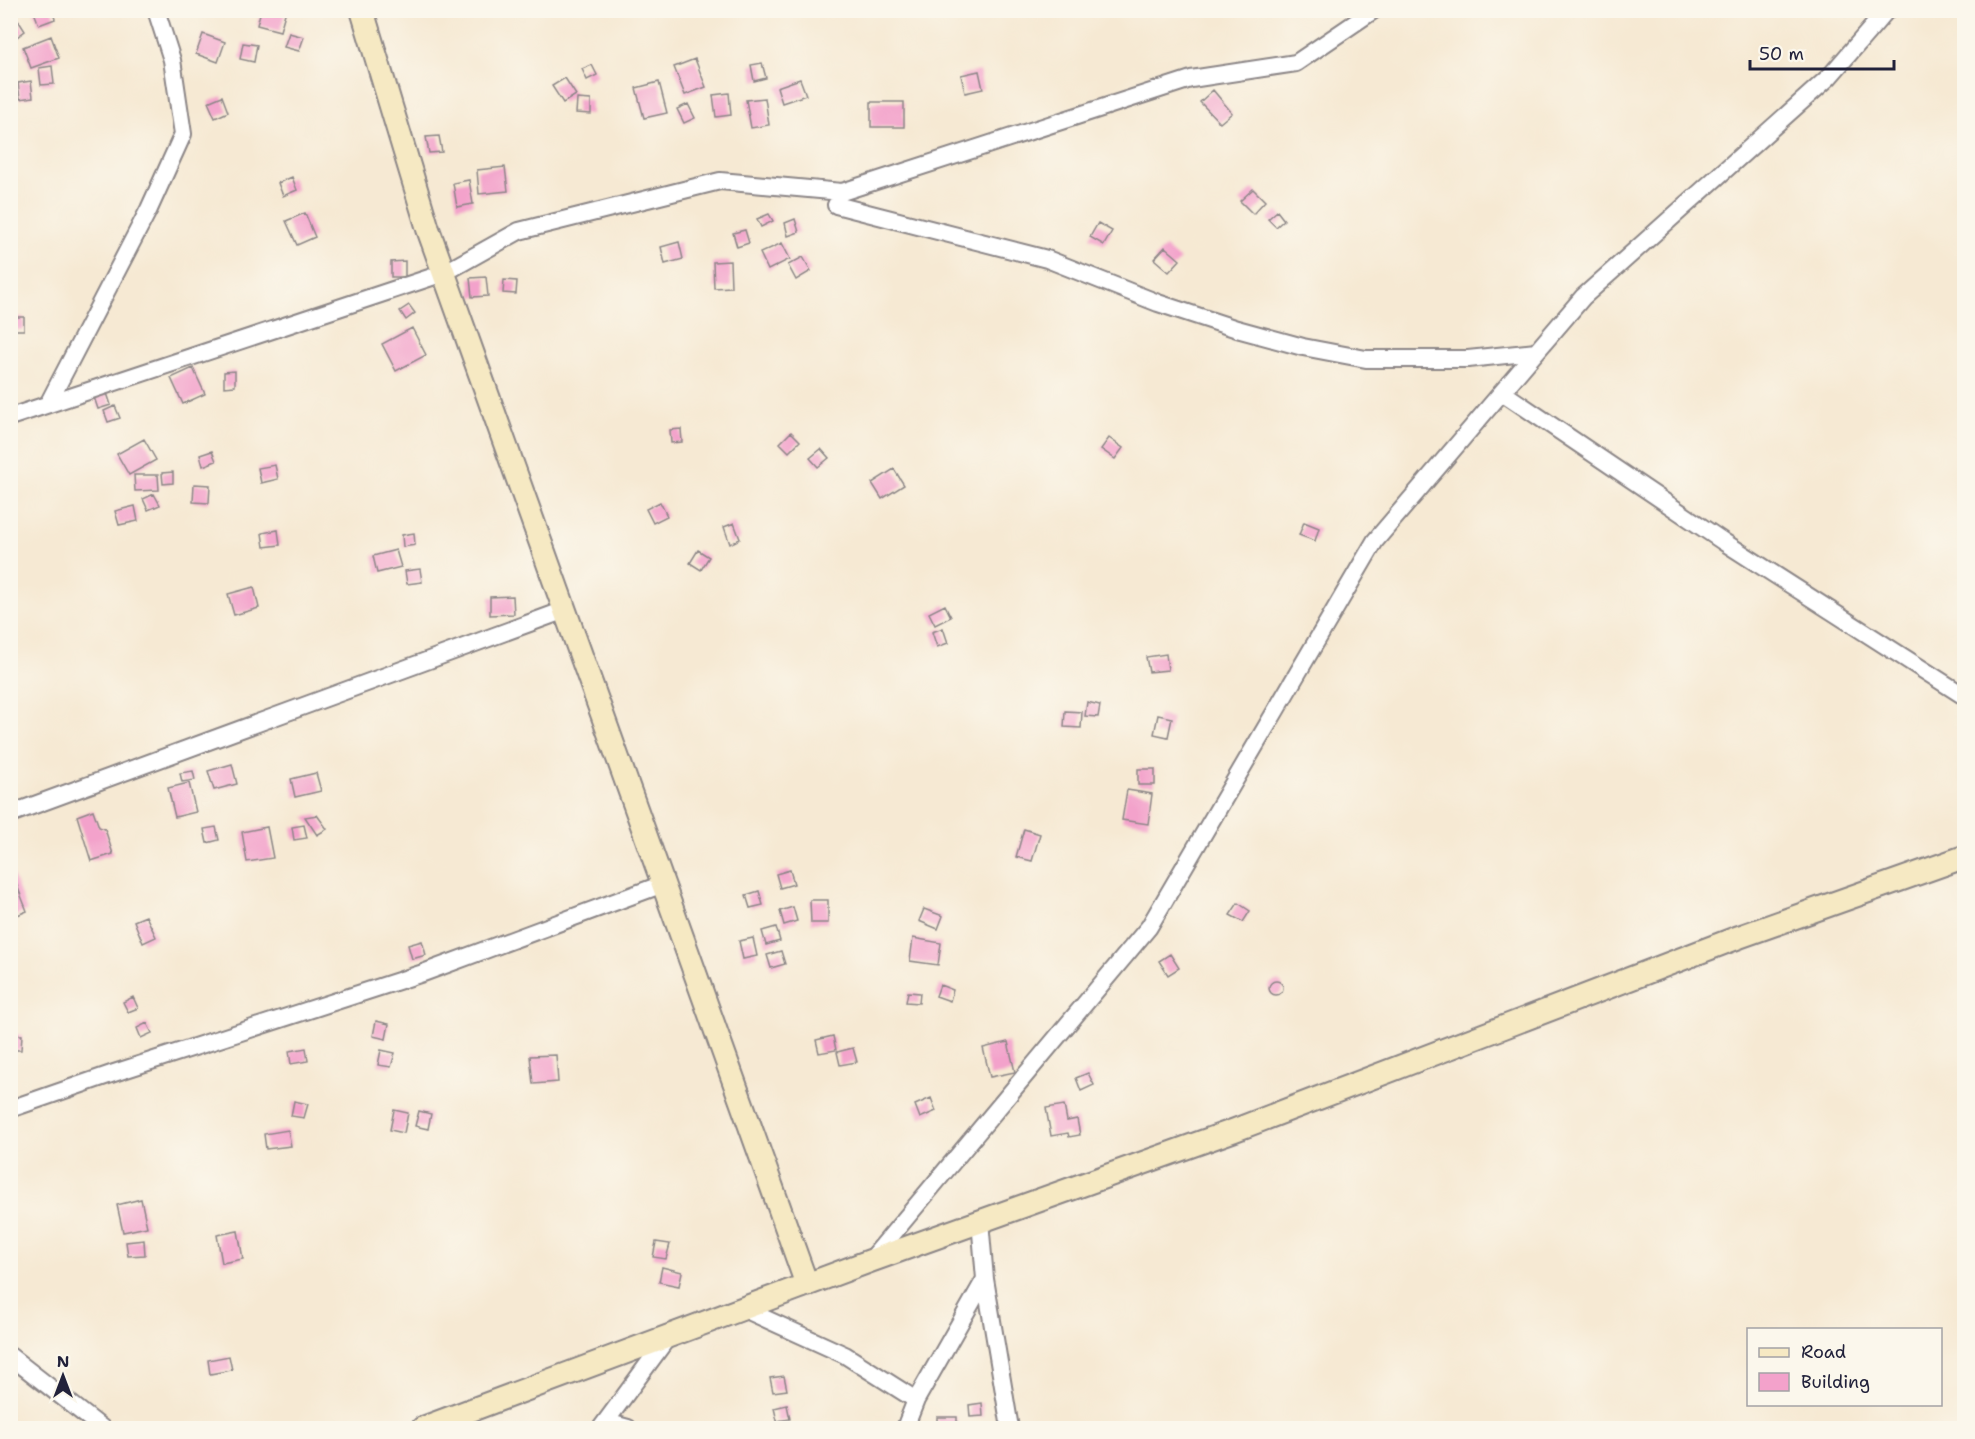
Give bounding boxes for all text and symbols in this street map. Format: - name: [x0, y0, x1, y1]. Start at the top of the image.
- scale bar: [1750, 33, 1894, 71]
- text: 50 m: [1759, 42, 1804, 66]
- legend: [1747, 1328, 1942, 1406]
- text: Road: [1801, 1340, 1846, 1364]
- north arrow: [33, 1346, 93, 1406]
- text: N: [57, 1351, 69, 1372]
- text: Building: [1801, 1370, 1870, 1394]

